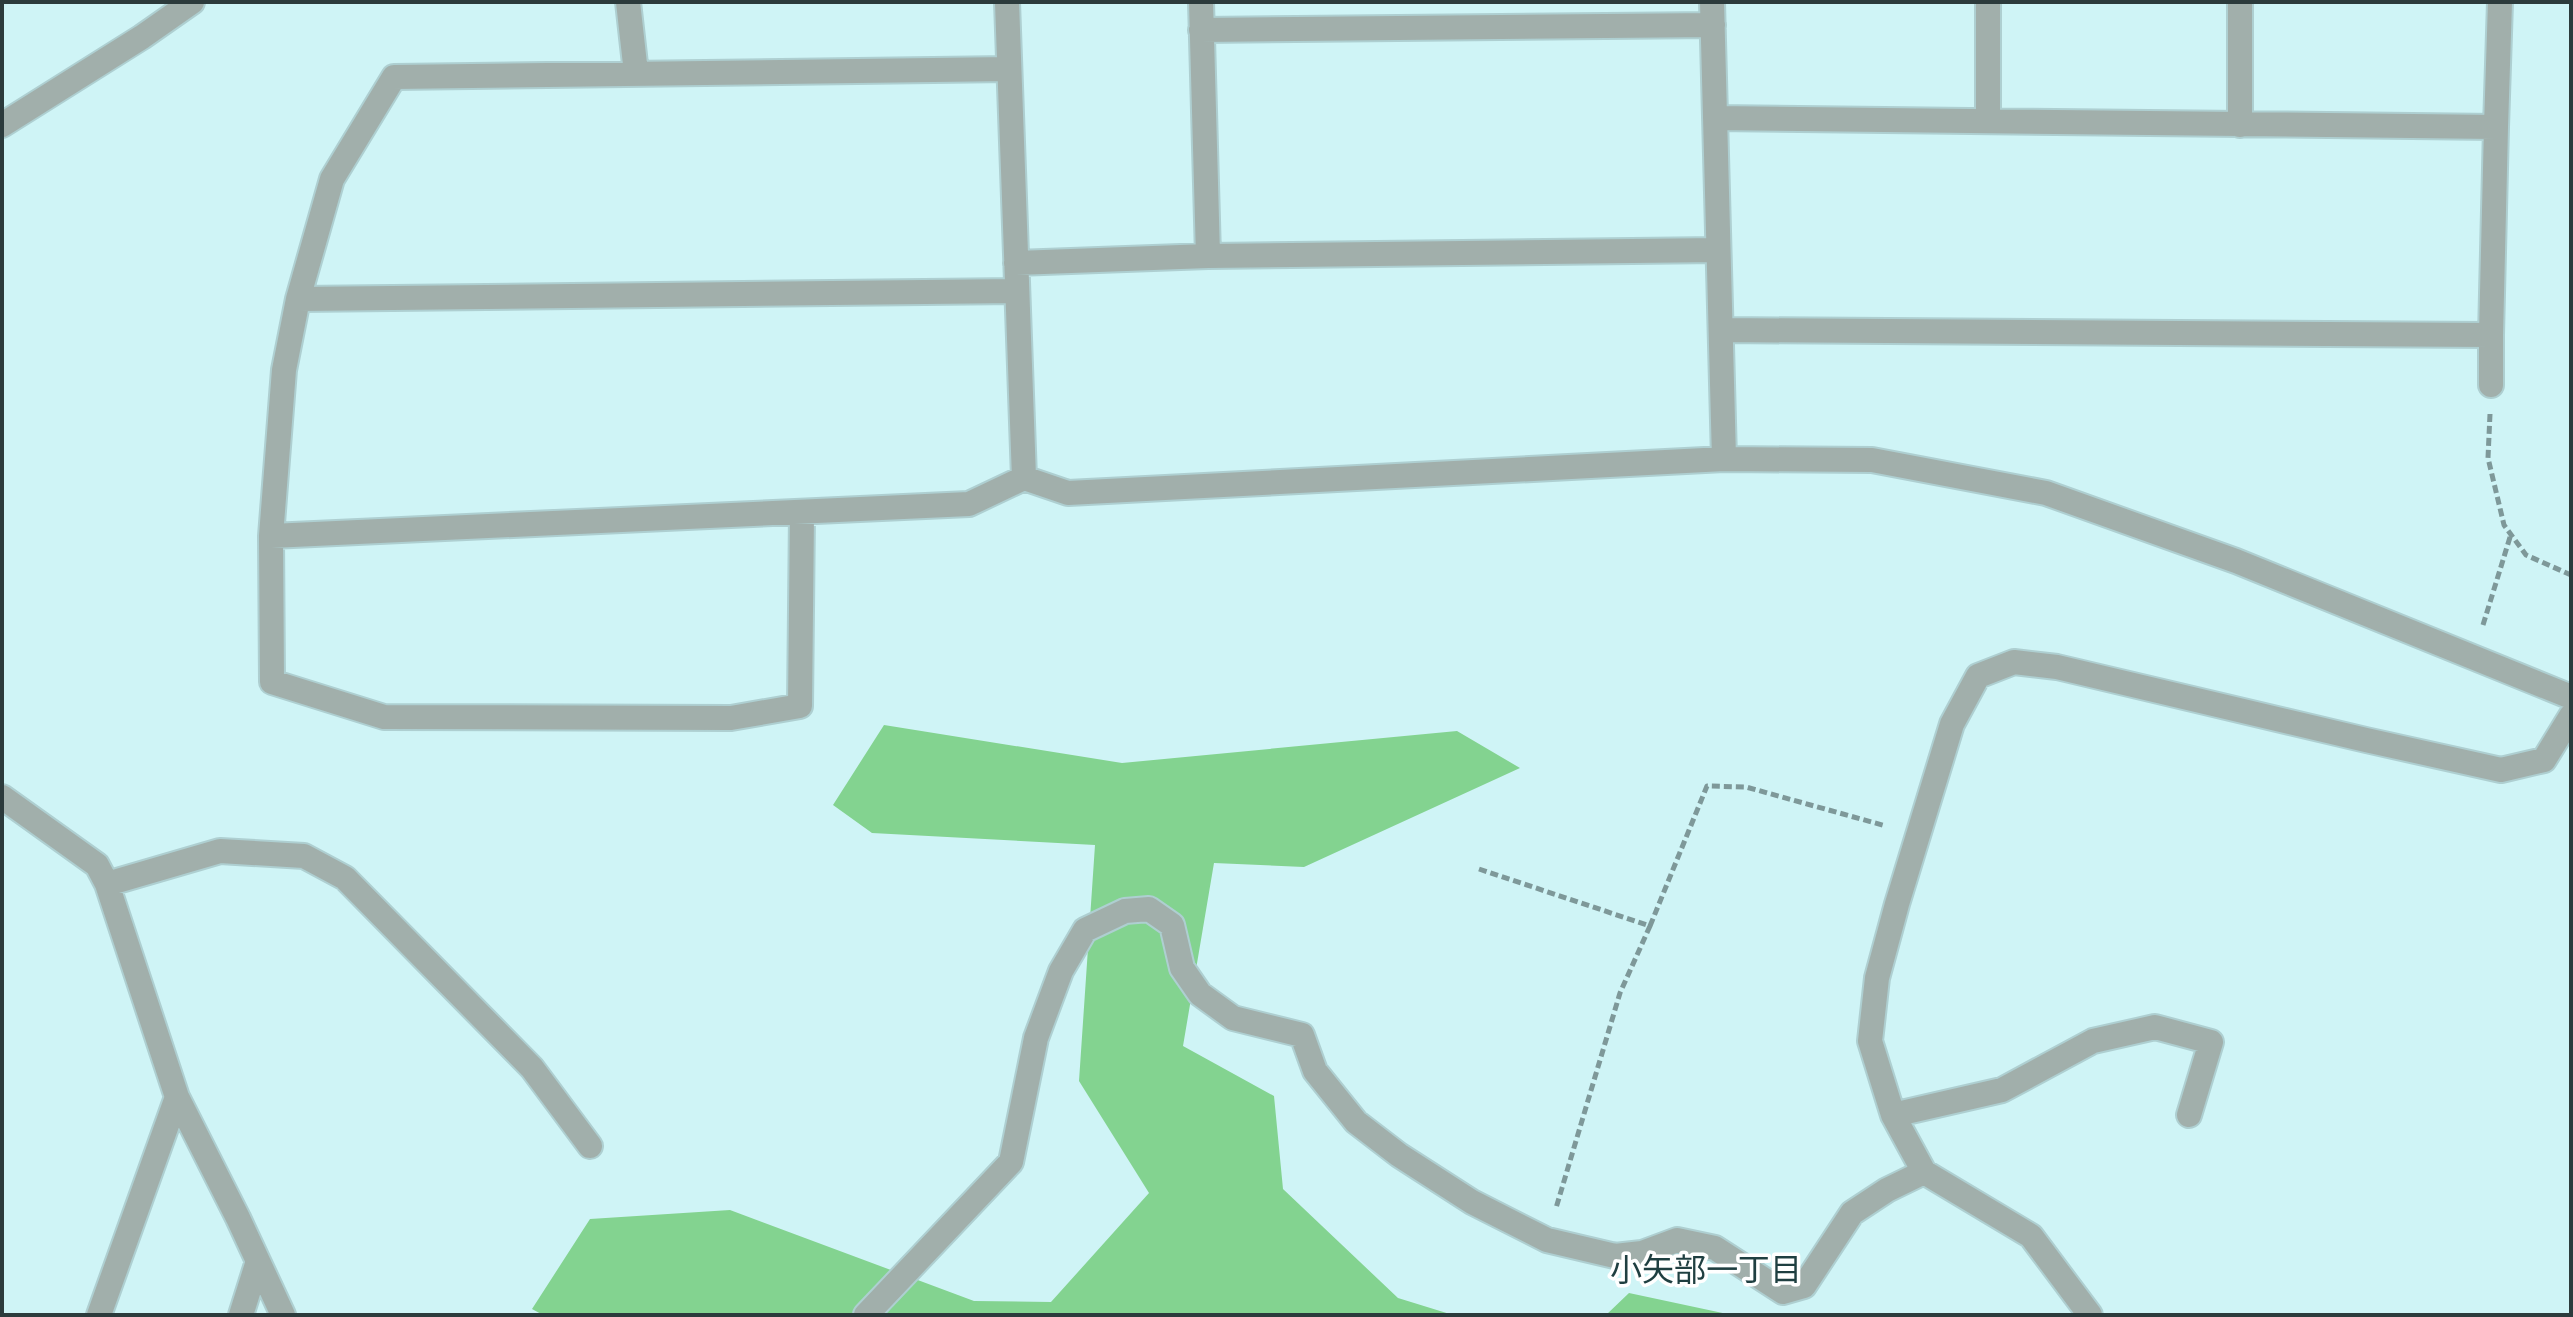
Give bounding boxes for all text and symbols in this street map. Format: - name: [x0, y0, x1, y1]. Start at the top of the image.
- district label: 小矢部一丁目: [1610, 1248, 1802, 1290]

